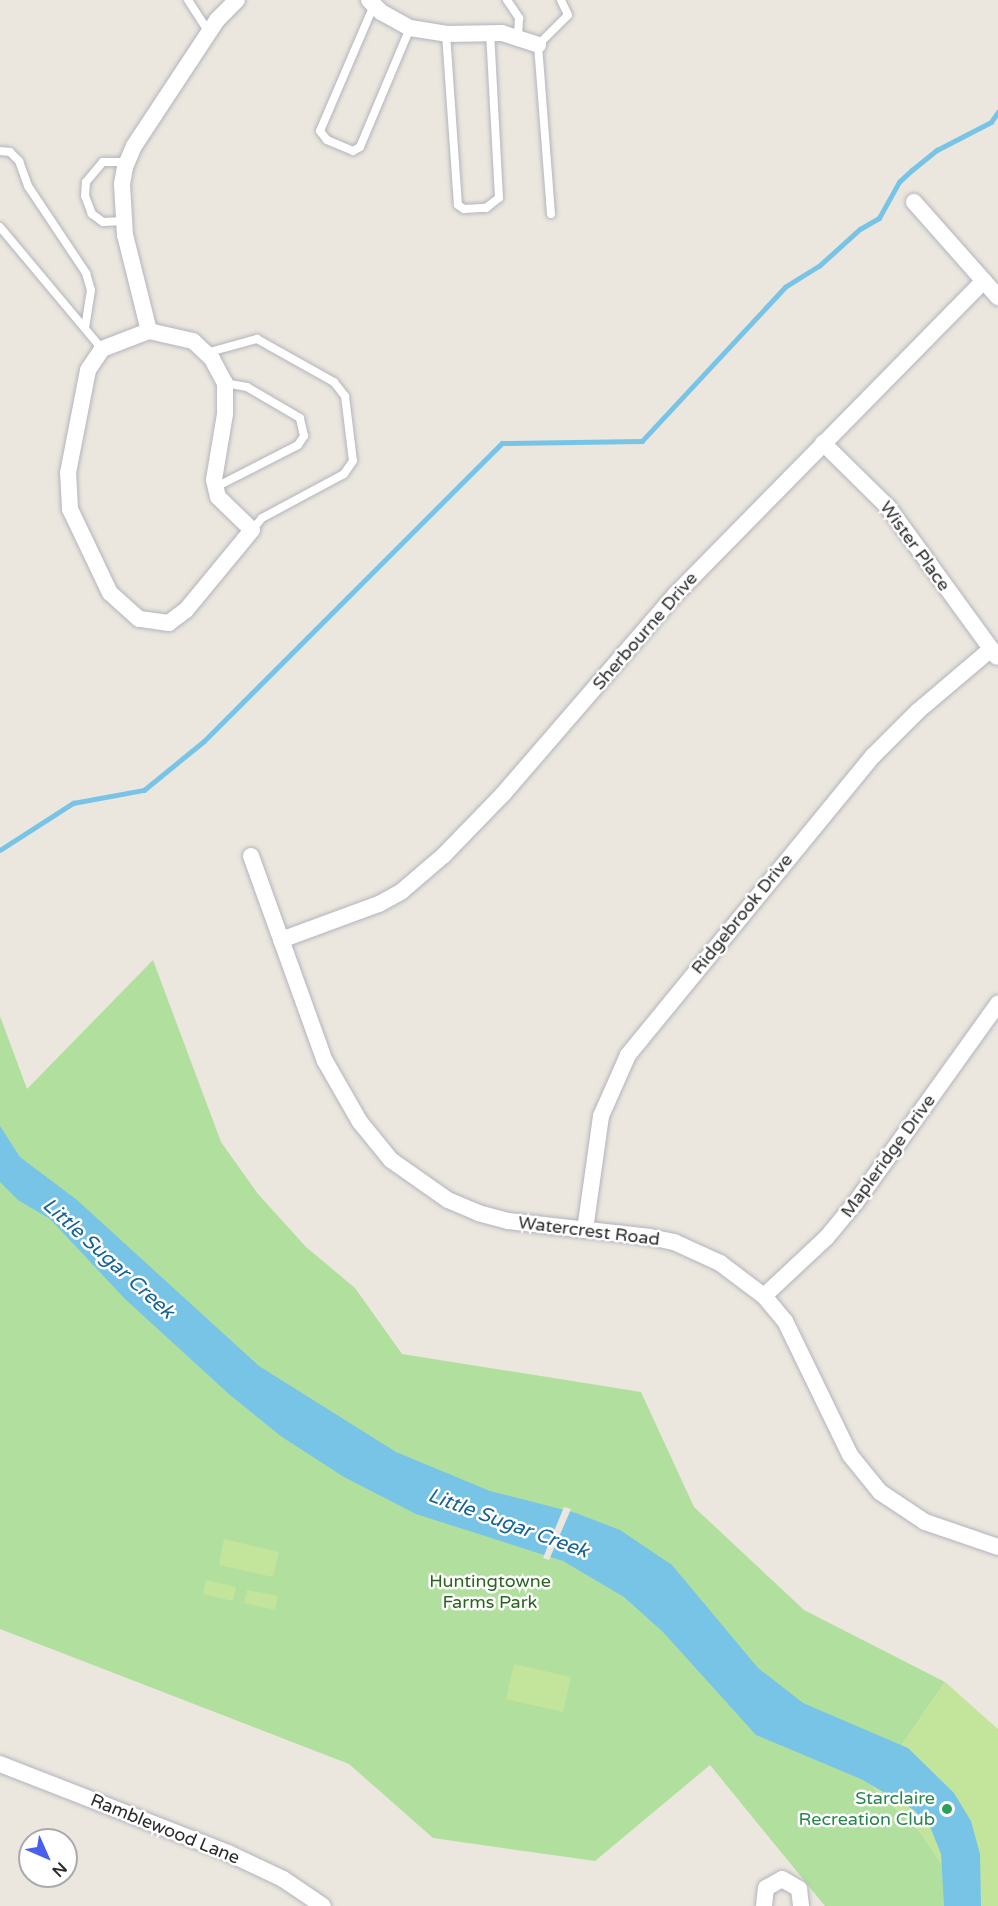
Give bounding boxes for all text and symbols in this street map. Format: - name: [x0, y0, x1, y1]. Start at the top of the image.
- street label: Wister Place: [875, 497, 955, 595]
- street label: Sherbourne Drive: [588, 568, 702, 694]
- street label: Ridgebrook Drive: [687, 849, 797, 979]
- street label: Mapleridge Drive: [836, 1090, 940, 1222]
- water label: Little Sugar Creek: [37, 1194, 179, 1324]
- street label: Watercrest Road: [517, 1212, 661, 1250]
- water label: Little Sugar Creek: [425, 1484, 591, 1564]
- park label: Huntingtowne Farms Park: [429, 1571, 551, 1614]
- place label: Starclaire Recreation Club: [798, 1788, 935, 1830]
- street label: Ramblewood Lane: [87, 1789, 243, 1869]
- marker: Starclaire Recreation Club: [940, 1802, 954, 1816]
- north arrow: [18, 1828, 78, 1888]
- text: N: [48, 1858, 71, 1881]

